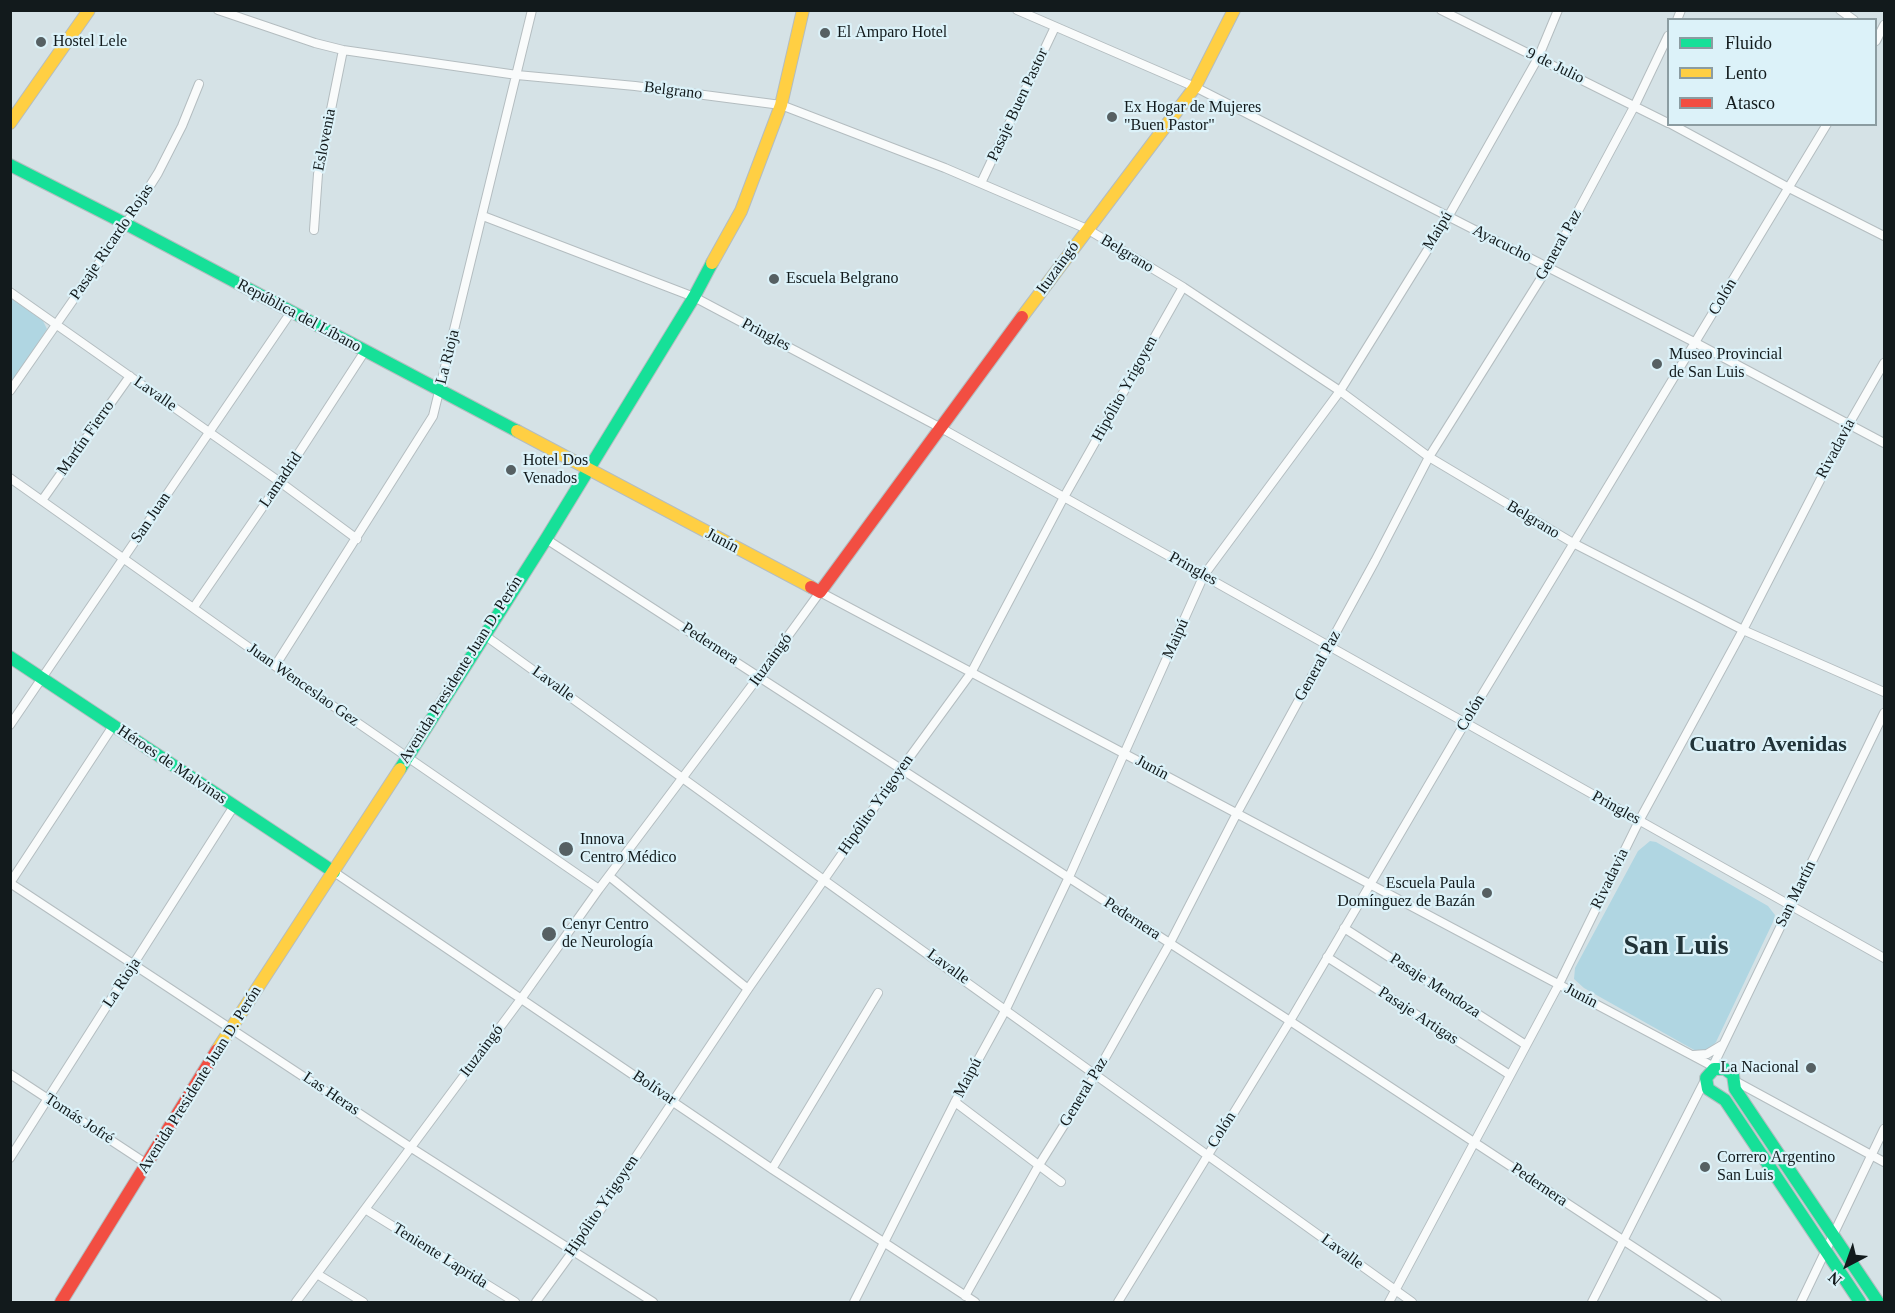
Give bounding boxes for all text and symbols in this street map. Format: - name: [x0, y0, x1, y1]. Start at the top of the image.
- legend: [1667, 18, 1877, 126]
- place label: El Amparo Hotel: [837, 23, 947, 43]
- marker: El Amparo Hotel: [818, 26, 832, 40]
- place label: Hostel Lele: [53, 32, 127, 52]
- text: Fluido: [1725, 33, 1772, 53]
- marker: Hostel Lele: [34, 35, 48, 49]
- street label: 9 de Julio: [1523, 44, 1587, 88]
- street label: Pasaje Buen Pastor: [983, 45, 1053, 165]
- text: Lento: [1725, 63, 1767, 83]
- street label: Belgrano: [643, 78, 703, 104]
- text: Atasco: [1725, 93, 1775, 113]
- place label: Ex Hogar de Mujeres "Buen Pastor": [1124, 98, 1261, 136]
- street label: Eslovenia: [310, 107, 340, 173]
- marker: Ex Hogar de Mujeres "Buen Pastor": [1105, 110, 1119, 124]
- street label: Pasaje Ricardo Rojas: [66, 180, 158, 304]
- street label: General Paz: [1532, 206, 1586, 284]
- street label: Maipú: [1419, 208, 1457, 254]
- street label: Ayacucho: [1469, 221, 1535, 267]
- street label: Belgrano: [1097, 231, 1157, 277]
- street label: Ituzaingó: [1032, 238, 1084, 298]
- place label: Escuela Belgrano: [786, 269, 898, 289]
- marker: Escuela Belgrano: [767, 272, 781, 286]
- street label: República del Líbano: [234, 275, 364, 357]
- street label: Colón: [1705, 275, 1741, 319]
- street label: Pringles: [738, 314, 794, 356]
- street label: La Rioja: [432, 328, 464, 386]
- street label: Hipólito Yrigoyen: [1088, 333, 1162, 445]
- place label: Museo Provincial de San Luis: [1669, 345, 1782, 383]
- marker: Museo Provincial de San Luis: [1650, 357, 1664, 371]
- street label: Lavalle: [130, 372, 180, 416]
- street label: Martín Fierro: [53, 397, 119, 479]
- street label: Rivadavia: [1812, 416, 1860, 482]
- street label: Lamadrid: [256, 449, 306, 511]
- place label: Hotel Dos Venados: [523, 451, 588, 489]
- marker: Hotel Dos Venados: [504, 463, 518, 477]
- street label: San Juan: [127, 489, 175, 547]
- street label: Belgrano: [1503, 497, 1563, 543]
- street label: Junín: [702, 524, 742, 558]
- street label: Pringles: [1165, 548, 1221, 590]
- street label: Avenida Presidente Juan D. Perón: [395, 573, 527, 767]
- street label: Maipú: [1159, 616, 1193, 662]
- street label: Pedernera: [678, 619, 742, 669]
- street label: General Paz: [1291, 627, 1345, 705]
- street label: Ituzaingó: [745, 630, 797, 690]
- street label: Juan Wenceslao Gez: [243, 639, 363, 731]
- street label: Lavalle: [528, 662, 578, 706]
- street label: Colón: [1453, 691, 1489, 735]
- street label: Héroes de Malvinas: [114, 721, 230, 809]
- district label: Cuatro Avenidas: [1689, 732, 1847, 758]
- street label: Hipólito Yrigoyen: [834, 751, 918, 859]
- street label: Junín: [1132, 751, 1172, 785]
- street label: Pringles: [1588, 787, 1644, 829]
- place label: Innova Centro Médico: [580, 830, 676, 868]
- marker: Innova Centro Médico: [557, 840, 575, 858]
- street label: Rivadavia: [1587, 846, 1633, 912]
- street label: San Martín: [1772, 858, 1820, 930]
- place label: Escuela Paula Domínguez de Bazán: [1337, 874, 1475, 912]
- marker: Escuela Paula Domínguez de Bazán: [1480, 886, 1494, 900]
- street label: Pedernera: [1100, 894, 1164, 944]
- place label: Cenyr Centro de Neurología: [562, 915, 653, 953]
- marker: Cenyr Centro de Neurología: [540, 925, 558, 943]
- district label: San Luis: [1623, 930, 1729, 964]
- street label: Lavalle: [923, 945, 973, 989]
- street label: Pasaje Mendoza: [1386, 950, 1484, 1022]
- street label: La Rioja: [99, 954, 145, 1012]
- street label: Junín: [1561, 979, 1601, 1013]
- street label: Avenida Presidente Juan D. Perón: [134, 983, 266, 1177]
- street label: Pasaje Artigas: [1374, 983, 1462, 1049]
- street label: Ituzaingó: [456, 1021, 508, 1081]
- street label: General Paz: [1056, 1054, 1112, 1130]
- street label: Maipú: [950, 1055, 986, 1101]
- place label: La Nacional: [1720, 1058, 1799, 1078]
- marker: La Nacional: [1804, 1061, 1818, 1075]
- street label: Bolívar: [629, 1067, 679, 1109]
- street label: Las Heras: [299, 1068, 363, 1120]
- street label: Tomás Jofré: [41, 1090, 117, 1148]
- street label: Colón: [1203, 1108, 1241, 1152]
- place label: Correro Argentino San Luis: [1717, 1148, 1835, 1186]
- street label: Hipólito Yrigoyen: [561, 1152, 643, 1260]
- street label: Pedernera: [1507, 1159, 1571, 1211]
- marker: Correro Argentino San Luis: [1698, 1160, 1712, 1174]
- street label: Teniente Laprida: [389, 1219, 491, 1293]
- street label: Lavalle: [1317, 1230, 1367, 1274]
- north arrow: [1817, 1235, 1877, 1295]
- text: N: [1825, 1269, 1845, 1289]

